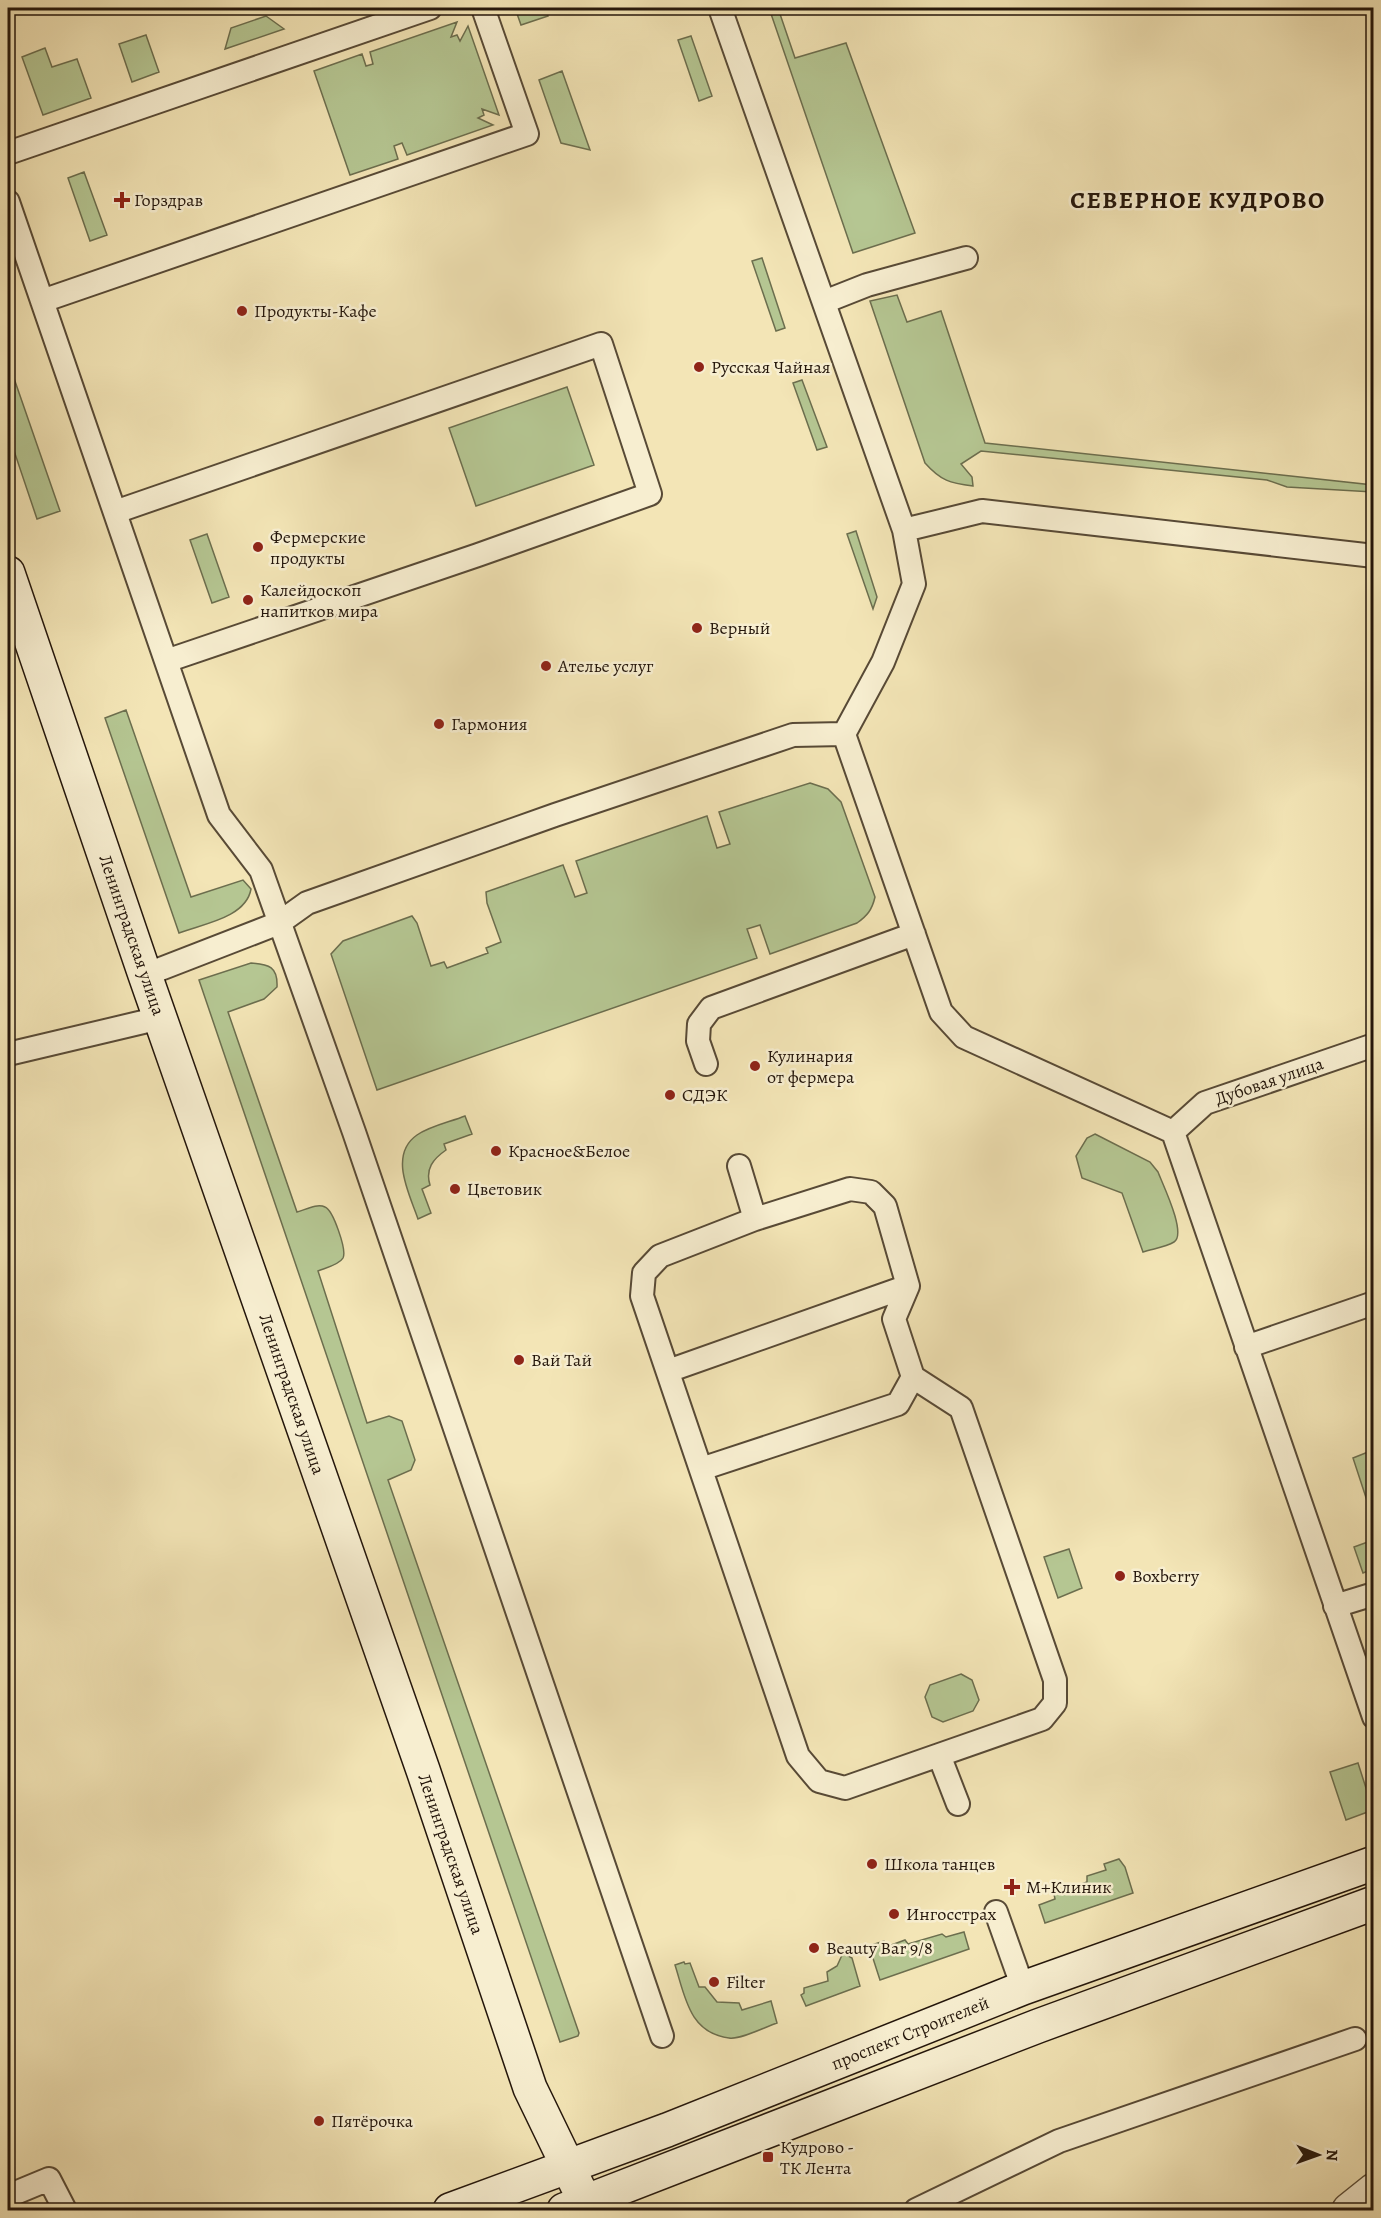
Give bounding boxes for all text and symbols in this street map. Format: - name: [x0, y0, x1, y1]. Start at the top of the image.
- district label: СЕВЕРНОЕ КУДРОВО: [1070, 184, 1326, 216]
- place label: Горздрав: [134, 188, 203, 212]
- marker: Горздрав: [115, 193, 129, 207]
- place label: Продукты-Кафе: [254, 299, 377, 323]
- marker: Продукты-Кафе: [235, 304, 249, 318]
- place label: Русская Чайная: [711, 355, 831, 379]
- marker: Русская Чайная: [692, 360, 706, 374]
- place label: Фермерские продукты: [270, 525, 366, 570]
- marker: Фермерские продукты: [251, 540, 265, 554]
- place label: Калейдоскоп напитков мира: [260, 578, 379, 623]
- marker: Калейдоскоп напитков мира: [241, 593, 255, 607]
- place label: Верный: [709, 616, 770, 640]
- marker: Верный: [690, 621, 704, 635]
- place label: Ателье услуг: [557, 654, 654, 678]
- marker: Ателье услуг: [539, 659, 553, 673]
- place label: Гармония: [451, 712, 527, 736]
- marker: Гармония: [432, 717, 446, 731]
- street label: Ленинградская улица: [93, 851, 171, 1019]
- place label: Кулинария от фермера: [767, 1044, 855, 1089]
- street label: Дубовая улица: [1212, 1051, 1327, 1111]
- marker: Кулинария от фермера: [748, 1059, 762, 1073]
- place label: СДЭК: [682, 1083, 728, 1107]
- marker: СДЭК: [663, 1088, 677, 1102]
- place label: Красное&Белое: [508, 1139, 630, 1163]
- marker: Красное&Белое: [489, 1144, 503, 1158]
- place label: Цветовик: [467, 1177, 542, 1201]
- marker: Цветовик: [448, 1182, 462, 1196]
- street label: Ленинградская улица: [253, 1310, 331, 1478]
- place label: Вай Тай: [531, 1348, 592, 1372]
- marker: Вай Тай: [512, 1353, 526, 1367]
- place label: Boxberry: [1132, 1564, 1200, 1588]
- marker: Boxberry: [1113, 1569, 1127, 1583]
- street label: Ленинградская улица: [412, 1770, 490, 1938]
- place label: Школа танцев: [884, 1852, 995, 1876]
- marker: Школа танцев: [865, 1857, 879, 1871]
- place label: М+Клиник: [1026, 1875, 1112, 1899]
- marker: М+Клиник: [1003, 1878, 1021, 1896]
- place label: Ингосстрах: [906, 1902, 997, 1926]
- marker: Ингосстрах: [887, 1907, 901, 1921]
- place label: Beauty Bar 9/8: [826, 1936, 933, 1960]
- marker: Beauty Bar 9/8: [807, 1941, 821, 1955]
- place label: Filter: [726, 1970, 765, 1994]
- marker: Filter: [707, 1975, 721, 1989]
- street label: проспект Строителей: [828, 1990, 992, 2076]
- place label: Пятёрочка: [331, 2109, 414, 2133]
- marker: Пятёрочка: [312, 2114, 326, 2128]
- north arrow: [1288, 2125, 1348, 2185]
- place label: Кудрово - ТК Лента: [780, 2135, 854, 2180]
- text: N: [1321, 2149, 1343, 2162]
- marker: Кудрово - ТК Лента: [761, 2150, 775, 2164]

